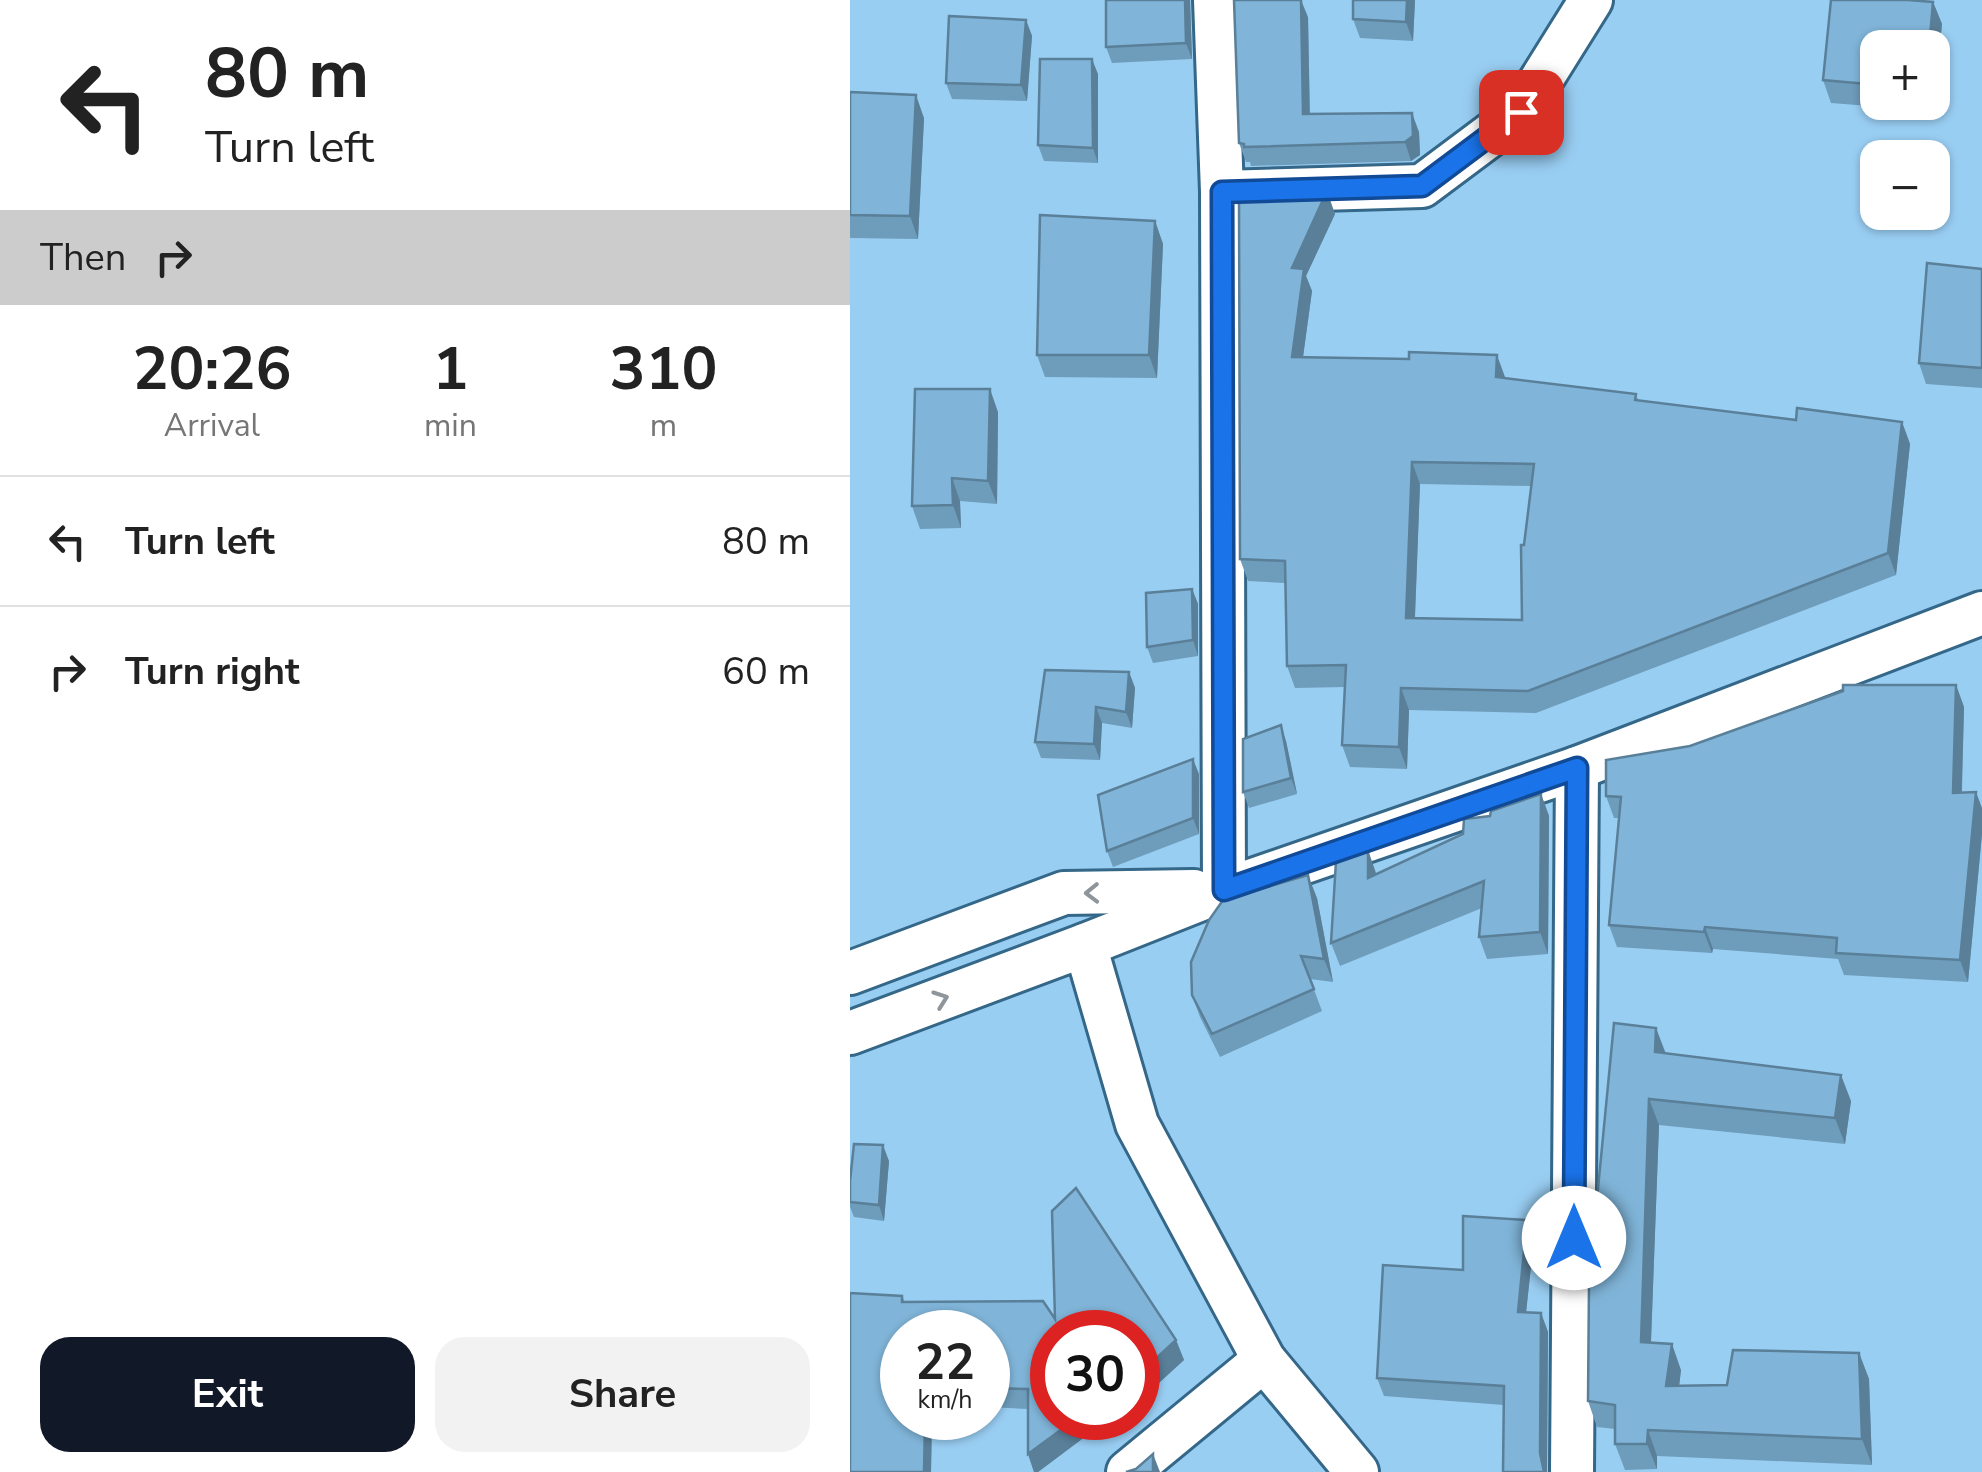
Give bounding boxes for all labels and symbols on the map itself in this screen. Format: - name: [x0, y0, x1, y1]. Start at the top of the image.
- pin: [1479, 70, 1564, 155]
- one-way arrow: [1083, 882, 1098, 904]
- one-way arrow: [932, 990, 949, 1011]
- position arrow: [1522, 1186, 1626, 1290]
- speed limit sign: 30: [1030, 1310, 1160, 1440]

